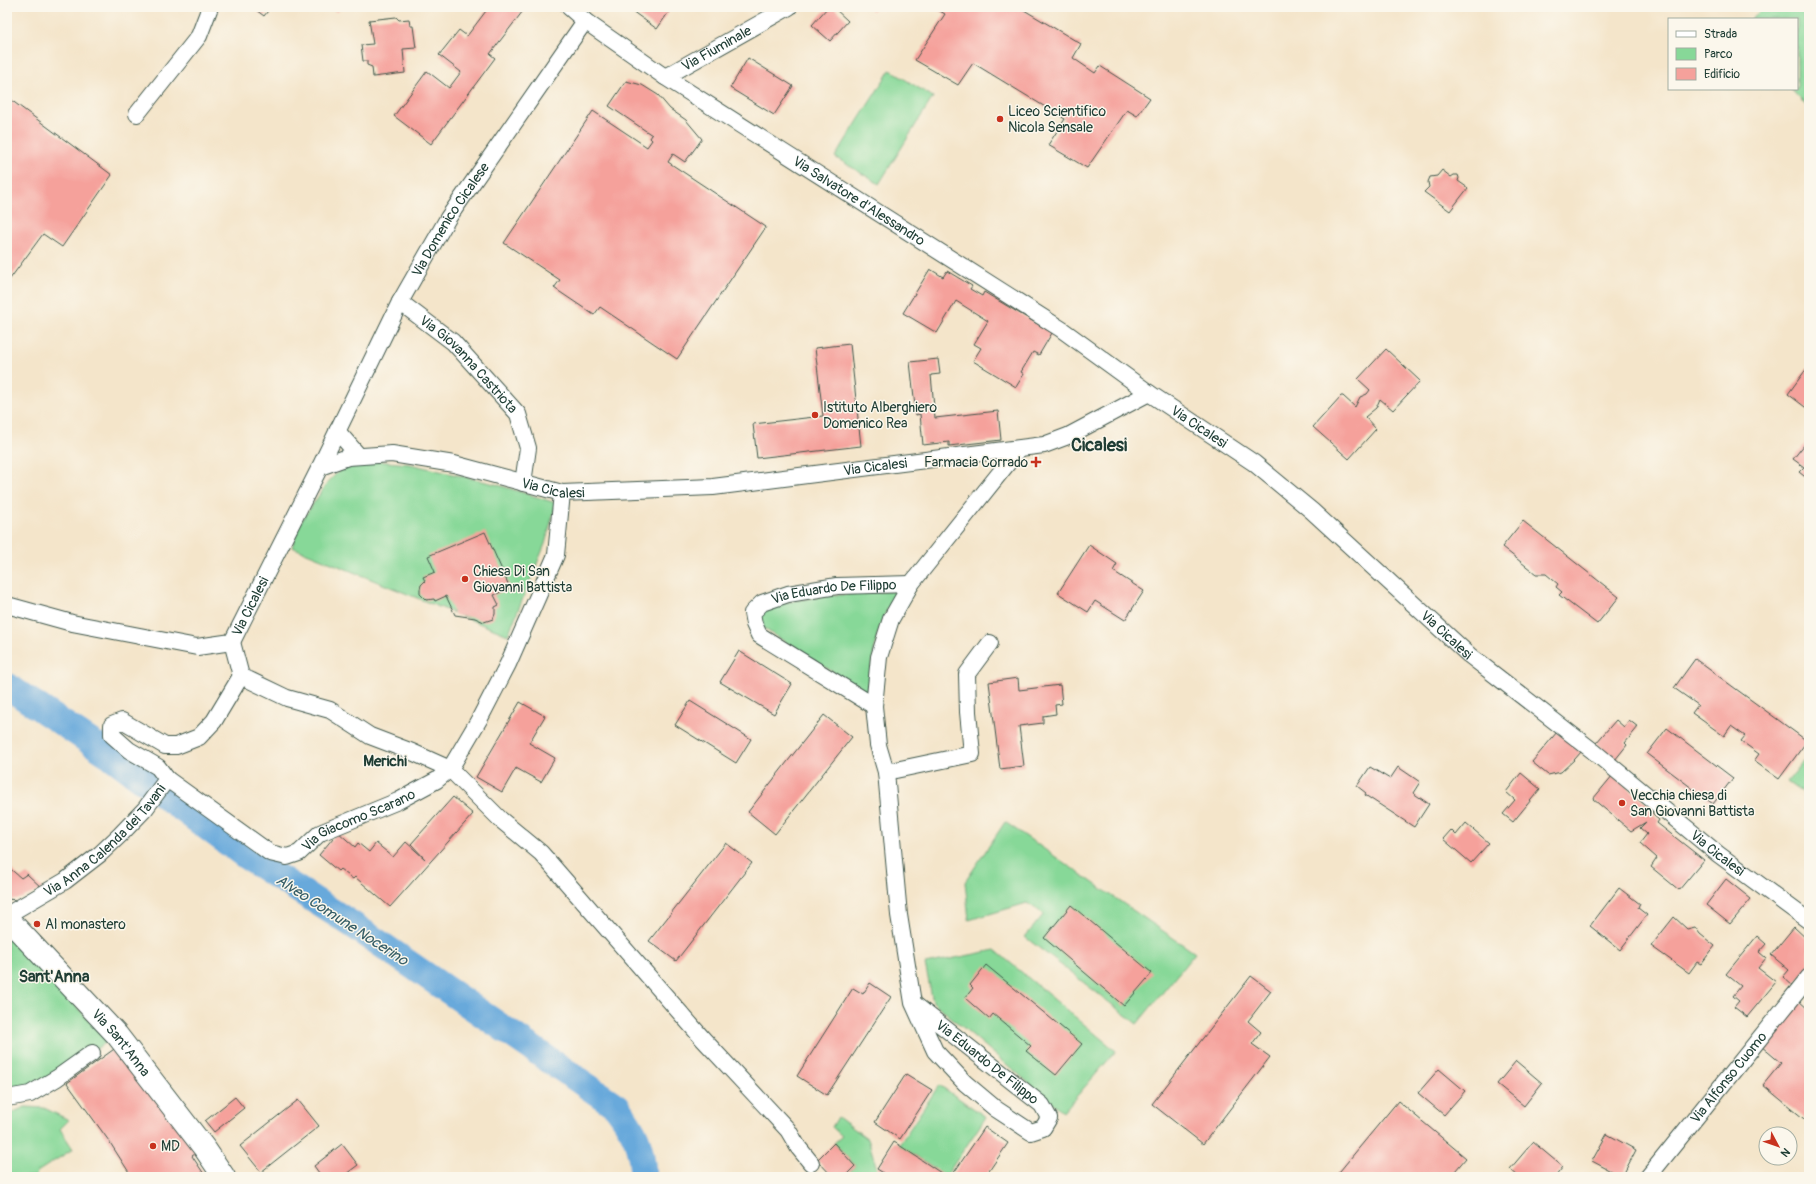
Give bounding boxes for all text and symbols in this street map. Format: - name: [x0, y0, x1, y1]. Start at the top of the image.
- legend: [1668, 18, 1798, 90]
- street label: Via Fiuminale: [679, 22, 755, 75]
- text: Strada: [1704, 27, 1738, 42]
- text: Parco: [1704, 47, 1733, 62]
- text: Edificio: [1704, 67, 1740, 82]
- place label: Liceo Scientifico Nicola Sensale: [1008, 103, 1107, 136]
- marker: Liceo Scientifico Nicola Sensale: [995, 114, 1005, 124]
- street label: Via Salvatore d'Alessandro: [790, 153, 929, 250]
- street label: Via Domenico Cicalese: [408, 159, 493, 280]
- street label: Via Giovanna Castriota: [416, 312, 521, 417]
- place label: Istituto Alberghiero Domenico Rea: [823, 399, 937, 432]
- street label: Via Cicalesi: [1168, 402, 1231, 452]
- marker: Istituto Alberghiero Domenico Rea: [810, 410, 820, 420]
- district label: Cicalesi: [1071, 434, 1127, 457]
- street label: Via Cicalesi: [842, 454, 909, 479]
- place label: Farmacia Corrado: [924, 454, 1028, 471]
- marker: Farmacia Corrado: [1031, 457, 1041, 467]
- street label: Via Cicalesi: [520, 474, 586, 502]
- place label: Chiesa Di San Giovanni Battista: [473, 563, 572, 596]
- street label: Via Cicalesi: [228, 574, 273, 639]
- marker: Chiesa Di San Giovanni Battista: [460, 574, 470, 584]
- street label: Via Eduardo De Filippo: [769, 576, 897, 608]
- street label: Via Cicalesi: [1417, 607, 1476, 664]
- district label: Merichi: [363, 752, 407, 771]
- street label: Via Anna Calenda dei Tavani: [41, 780, 170, 901]
- street label: Via Giacomo Scarano: [298, 785, 419, 855]
- place label: Vecchia chiesa di San Giovanni Battista: [1630, 787, 1754, 820]
- marker: Vecchia chiesa di San Giovanni Battista: [1617, 798, 1627, 808]
- street label: Via Cicalesi: [1687, 827, 1748, 880]
- water label: Alveo Comune Nocerino: [272, 871, 412, 971]
- place label: Al monastero: [45, 916, 126, 933]
- marker: Al monastero: [32, 919, 42, 929]
- district label: Sant'Anna: [19, 967, 90, 987]
- street label: Via Sant'Anna: [88, 1006, 154, 1080]
- street label: Via Eduardo De Filippo: [932, 1016, 1042, 1108]
- street label: Via Alfonso Cuomo: [1687, 1028, 1771, 1127]
- north arrow: [1758, 1126, 1798, 1166]
- place label: MD: [161, 1138, 180, 1155]
- marker: MD: [148, 1141, 158, 1151]
- text: N: [1777, 1145, 1793, 1160]

